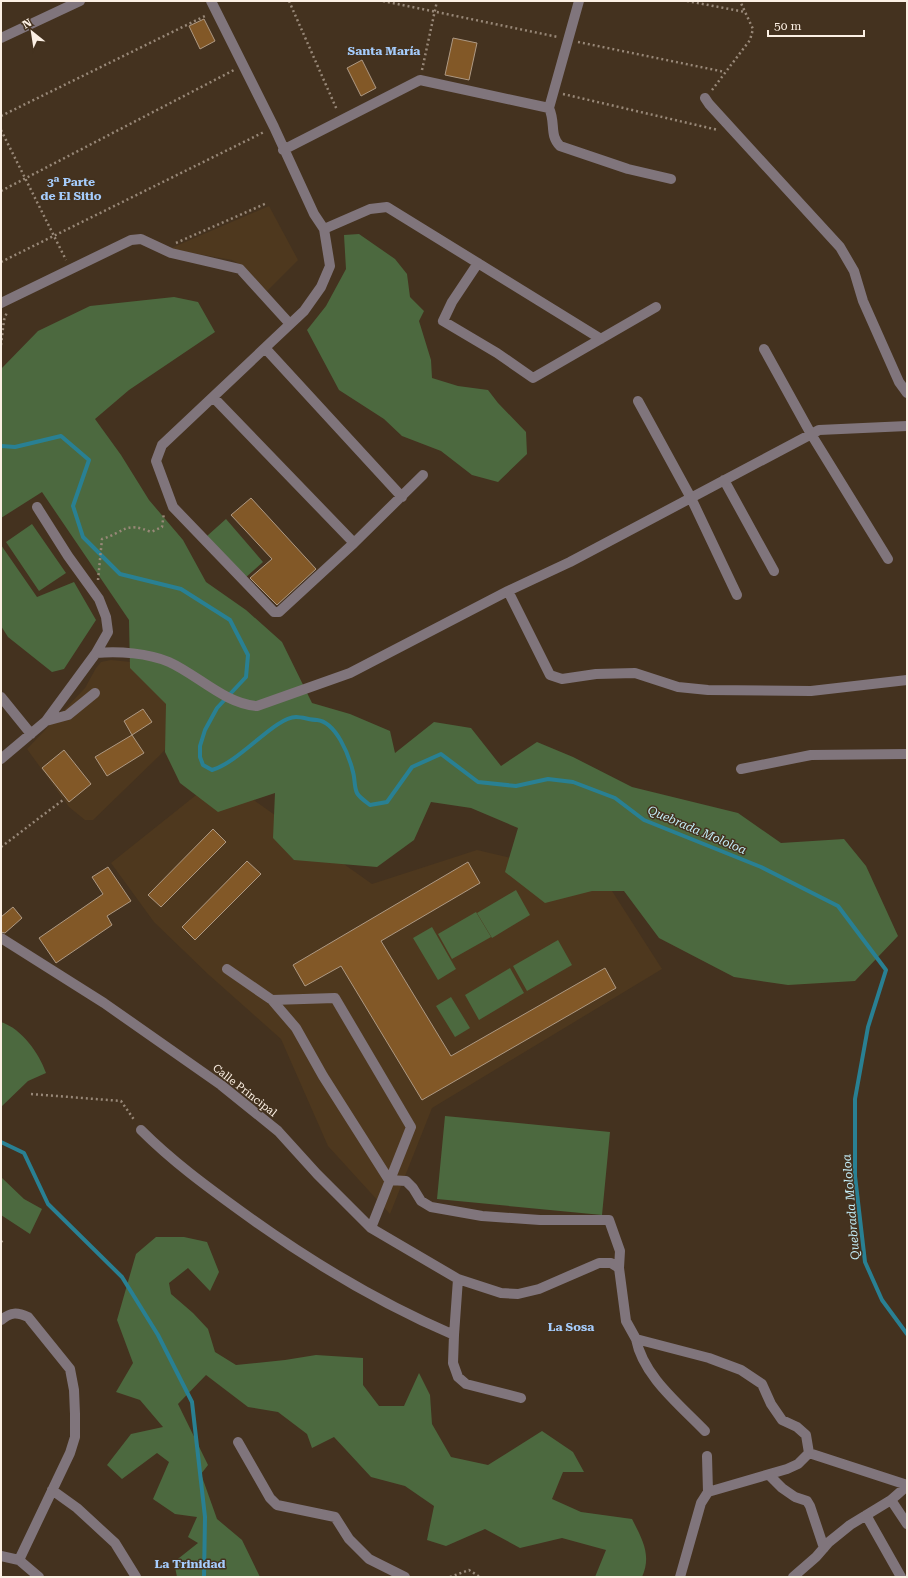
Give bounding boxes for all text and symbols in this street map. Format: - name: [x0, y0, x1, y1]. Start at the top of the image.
- north arrow: [12, 12, 52, 52]
- scale bar: [768, 12, 864, 38]
- text: N: [20, 16, 35, 32]
- text: 50 m: [774, 19, 801, 33]
- district label: Santa María: [348, 44, 420, 58]
- district label: 3ª Parte de El Sitio: [40, 175, 102, 203]
- water label: Quebrada Mololoa: [645, 803, 749, 857]
- street label: Calle Principal: [210, 1061, 280, 1120]
- water label: Quebrada Mololoa: [839, 1154, 863, 1260]
- district label: La Sosa: [548, 1320, 594, 1334]
- district label: La Trinidad: [154, 1557, 226, 1571]

